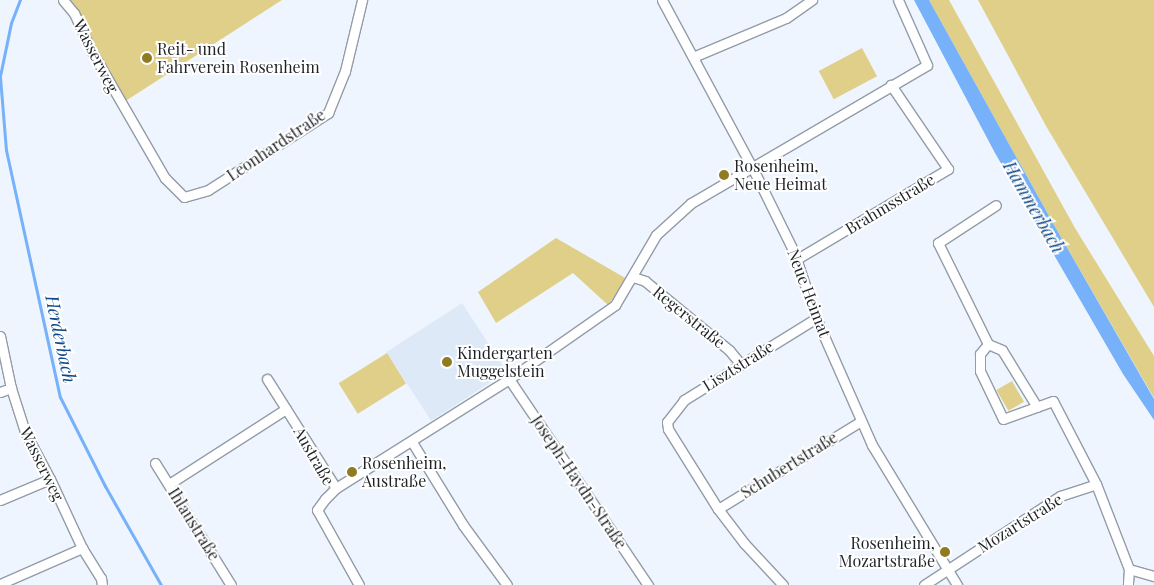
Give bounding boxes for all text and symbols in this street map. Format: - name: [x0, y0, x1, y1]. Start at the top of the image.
- street label: Wasserweg: [69, 16, 123, 96]
- place label: Reit- und Fahrverein Rosenheim: [157, 39, 320, 77]
- marker: Reit- und Fahrverein Rosenheim: [141, 52, 153, 64]
- street label: Leonhardstraße: [223, 105, 329, 185]
- place label: Rosenheim, Neue Heimat: [734, 156, 827, 194]
- water label: Hammerbach: [999, 157, 1069, 257]
- marker: Rosenheim, Neue Heimat: [718, 169, 730, 181]
- street label: Brahmsstraße: [842, 170, 938, 238]
- street label: Neue Heimat: [783, 246, 835, 340]
- street label: Regerstraße: [649, 282, 729, 352]
- water label: Herderbach: [41, 293, 81, 385]
- street label: Lisztstraße: [699, 337, 777, 395]
- place label: Kindergarten Muggelstein: [457, 343, 553, 381]
- marker: Kindergarten Muggelstein: [441, 356, 453, 368]
- street label: Joseph-Haydn-Straße: [527, 412, 631, 552]
- street label: Austraße: [290, 423, 338, 489]
- street label: Wasserweg: [16, 424, 68, 504]
- street label: Schubertstraße: [737, 428, 841, 502]
- place label: Rosenheim, Austraße: [362, 453, 447, 491]
- marker: Rosenheim, Austraße: [346, 466, 358, 478]
- street label: Ihlaustraße: [164, 484, 224, 564]
- street label: Mozartstraße: [974, 489, 1066, 557]
- place label: Rosenheim, Mozartstraße: [839, 533, 935, 571]
- marker: Rosenheim, Mozartstraße: [939, 546, 951, 558]

